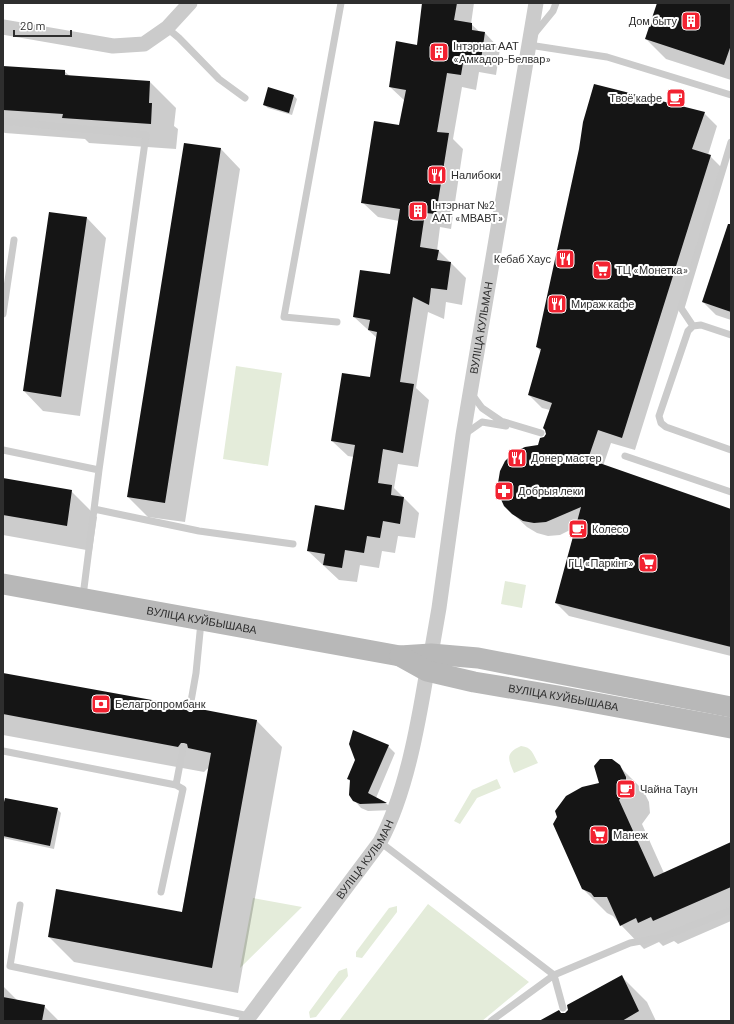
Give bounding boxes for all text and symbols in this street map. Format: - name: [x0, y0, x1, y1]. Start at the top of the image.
- building icon: Дом быту: [680, 10, 702, 32]
- scale bar: [14, 12, 71, 38]
- place label: Дом быту: [629, 14, 677, 27]
- text: 20 m: [20, 18, 46, 32]
- place label: Інтэрнат ААТ «Амкадор-Белвар»: [453, 39, 551, 65]
- building icon: Інтэрнат ААТ «Амкадор-Белвар»: [428, 41, 450, 63]
- cafe icon: Твоё кафе: [665, 87, 687, 109]
- place label: Твоё кафе: [609, 91, 662, 104]
- restaurant icon: Налибоки: [426, 164, 448, 186]
- place label: Налибоки: [451, 168, 501, 181]
- place label: Інтэрнат №2 ААТ «МВАВТ»: [432, 198, 503, 224]
- building icon: Інтэрнат №2 ААТ «МВАВТ»: [407, 200, 429, 222]
- restaurant icon: Кебаб Хаус: [554, 248, 576, 270]
- place label: Кебаб Хаус: [494, 252, 551, 265]
- supermarket icon: ТЦ «Монетка»: [591, 259, 613, 281]
- place label: ТЦ «Монетка»: [616, 263, 688, 276]
- street label: ВУЛІЦА КУЛЬМАН: [466, 281, 495, 375]
- restaurant icon: Мираж кафе: [546, 293, 568, 315]
- place label: Мираж кафе: [571, 297, 634, 310]
- restaurant icon: Донер мастер: [506, 447, 528, 469]
- place label: Донер мастер: [531, 451, 602, 464]
- pharmacy icon: Добрыя леки: [493, 480, 515, 502]
- place label: Добрыя леки: [518, 484, 584, 497]
- cafe icon: Колесо: [567, 518, 589, 540]
- place label: Колесо: [592, 522, 629, 535]
- supermarket icon: ГЦ «Паркінг»: [637, 552, 659, 574]
- place label: ГЦ «Паркінг»: [568, 556, 634, 569]
- street label: ВУЛІЦА КУЙБЫШАВА: [146, 603, 259, 636]
- street label: ВУЛІЦА КУЙБЫШАВА: [508, 681, 620, 713]
- bank icon: Белагропромбанк: [90, 693, 112, 715]
- place label: Белагропромбанк: [115, 697, 206, 710]
- cafe icon: Чайна Таун: [615, 778, 637, 800]
- place label: Чайна Таун: [640, 782, 698, 795]
- street label: ВУЛІЦА КУЛЬМАН: [333, 817, 396, 901]
- supermarket icon: Манеж: [588, 824, 610, 846]
- place label: Манеж: [613, 828, 648, 841]

